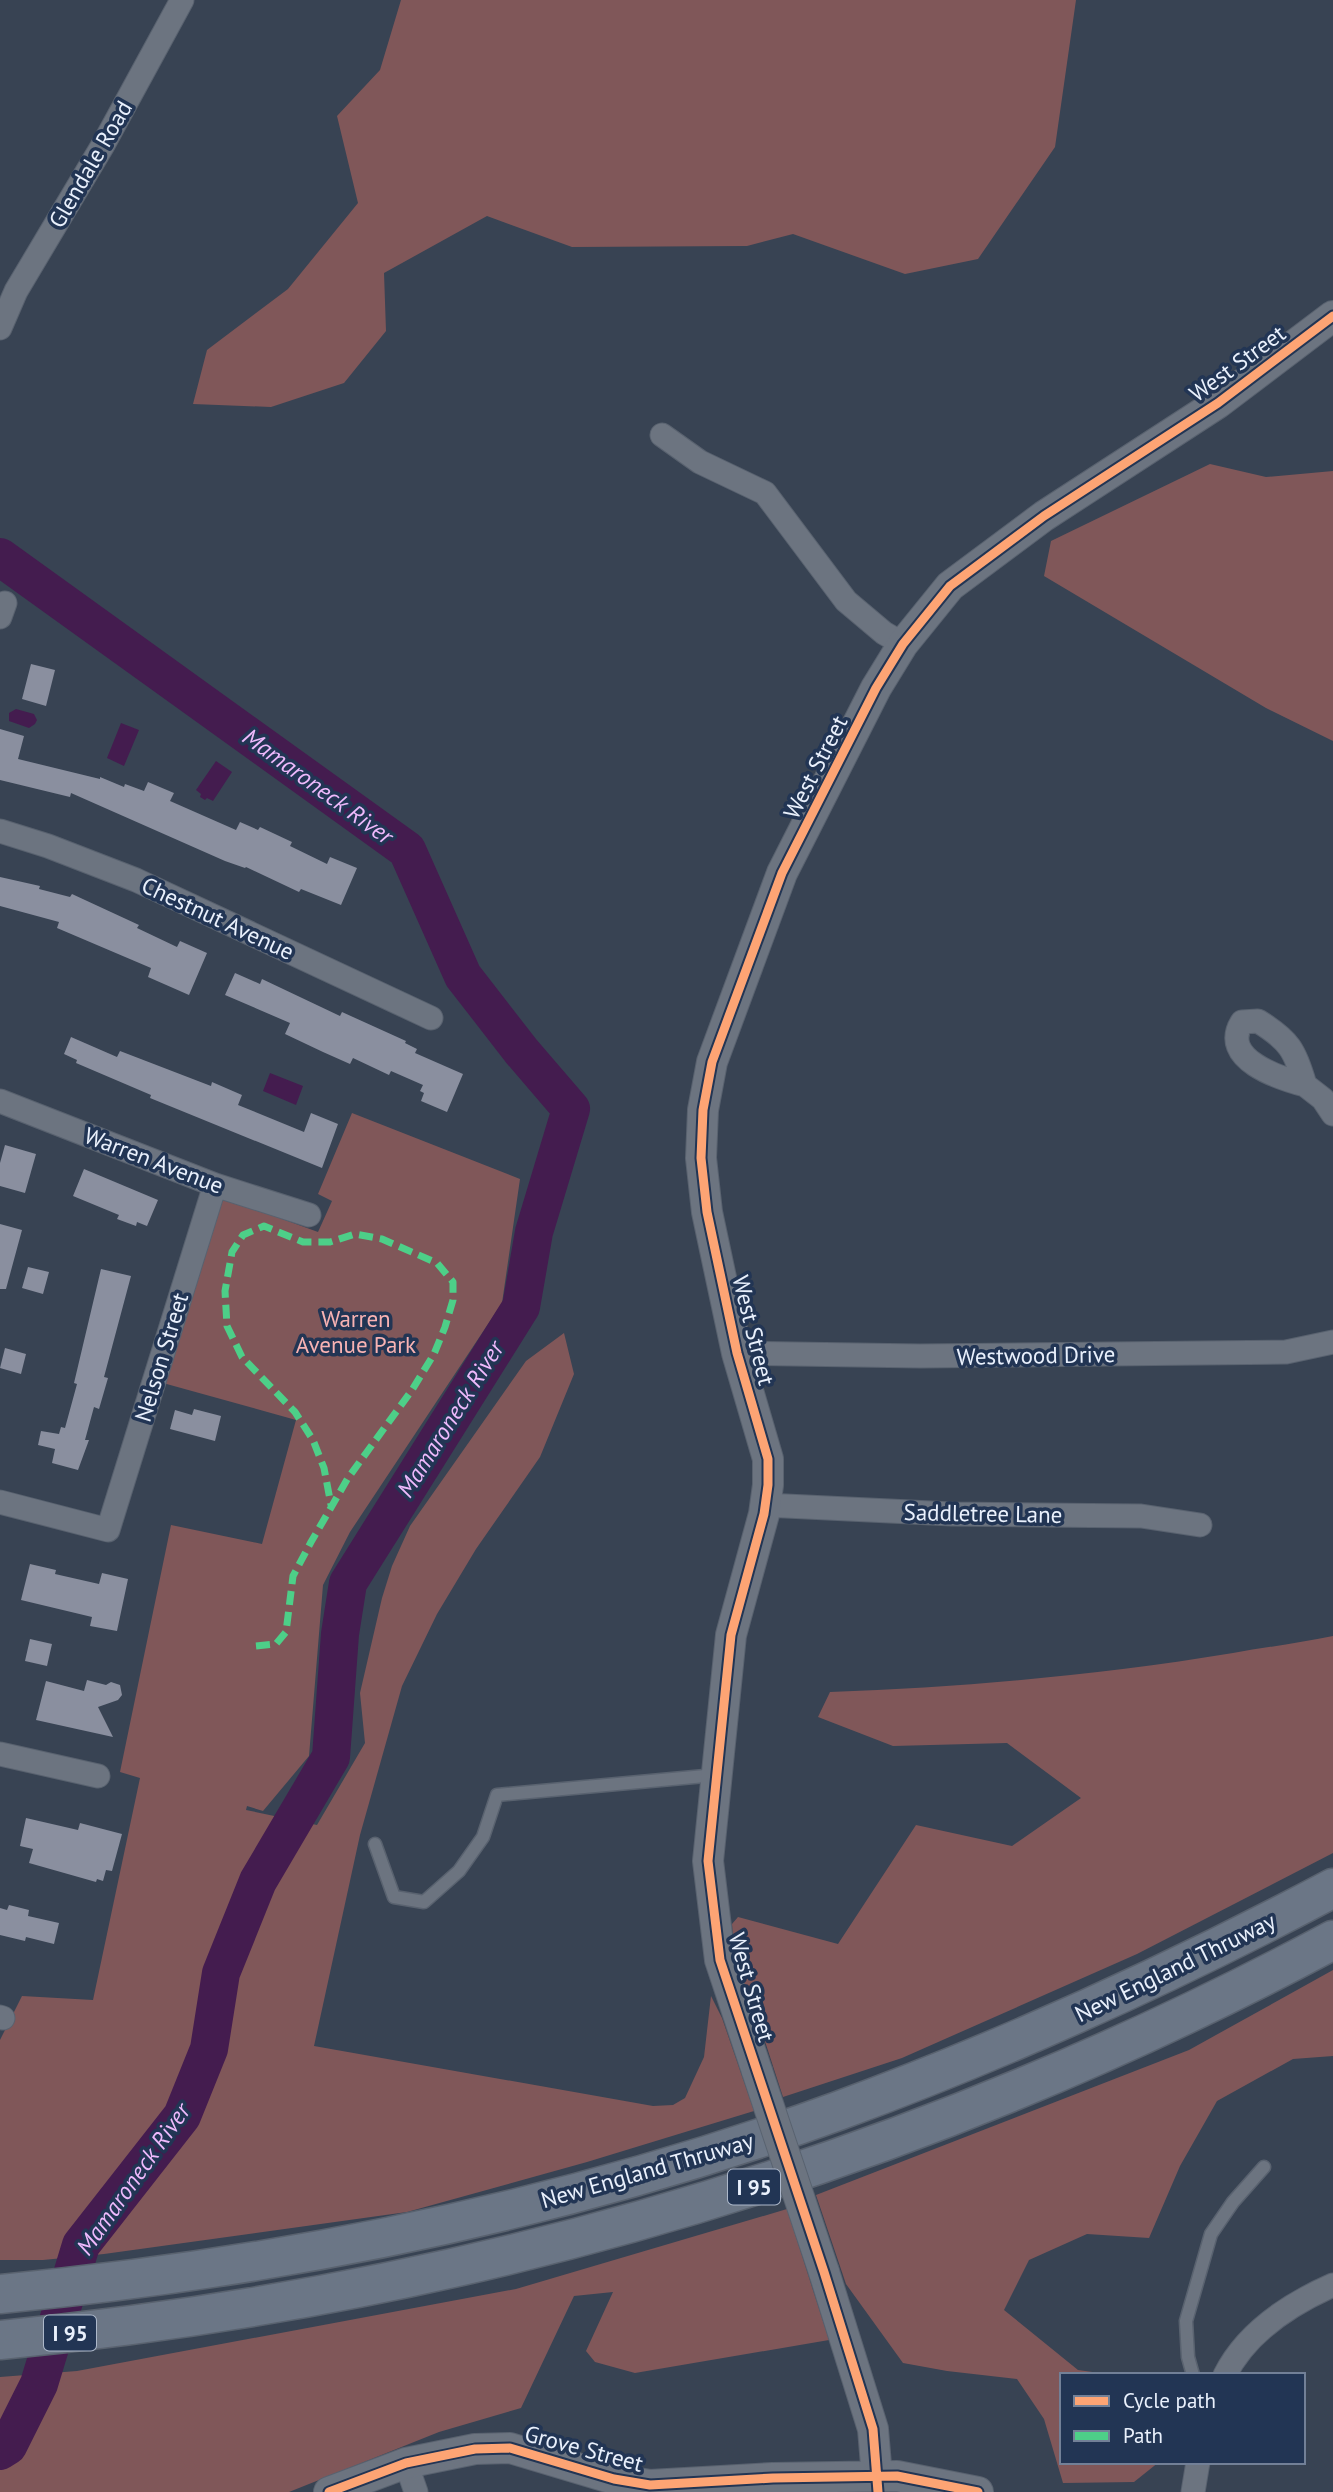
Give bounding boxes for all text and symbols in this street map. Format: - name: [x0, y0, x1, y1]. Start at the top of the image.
- street label: Glendale Road: [42, 95, 138, 233]
- street label: West Street: [1183, 318, 1291, 408]
- street label: West Street: [777, 710, 853, 824]
- water label: Mamaroneck River: [237, 721, 401, 852]
- street label: Chestnut Avenue: [137, 870, 299, 966]
- street label: Warren Avenue: [80, 1120, 228, 1200]
- street label: West Street: [726, 1272, 782, 1388]
- street label: Nelson Street: [128, 1289, 194, 1425]
- park label: Warren Avenue Park: [296, 1304, 416, 1359]
- water label: Mamaroneck River: [390, 1333, 512, 1503]
- street label: Westwood Drive: [956, 1339, 1116, 1371]
- street label: Saddletree Lane: [903, 1497, 1063, 1529]
- street label: New England Thruway: [1070, 1906, 1280, 2028]
- street label: West Street: [723, 1929, 781, 2045]
- water label: Mamaroneck River: [69, 2095, 198, 2261]
- street label: New England Thruway: [537, 2126, 757, 2214]
- road number: I 95: [728, 2170, 780, 2204]
- road number: I 95: [44, 2316, 96, 2350]
- legend: [1060, 2373, 1305, 2464]
- text: Cycle path: [1123, 2387, 1216, 2414]
- street label: Grove Street: [522, 2418, 647, 2478]
- text: Path: [1123, 2422, 1163, 2449]

